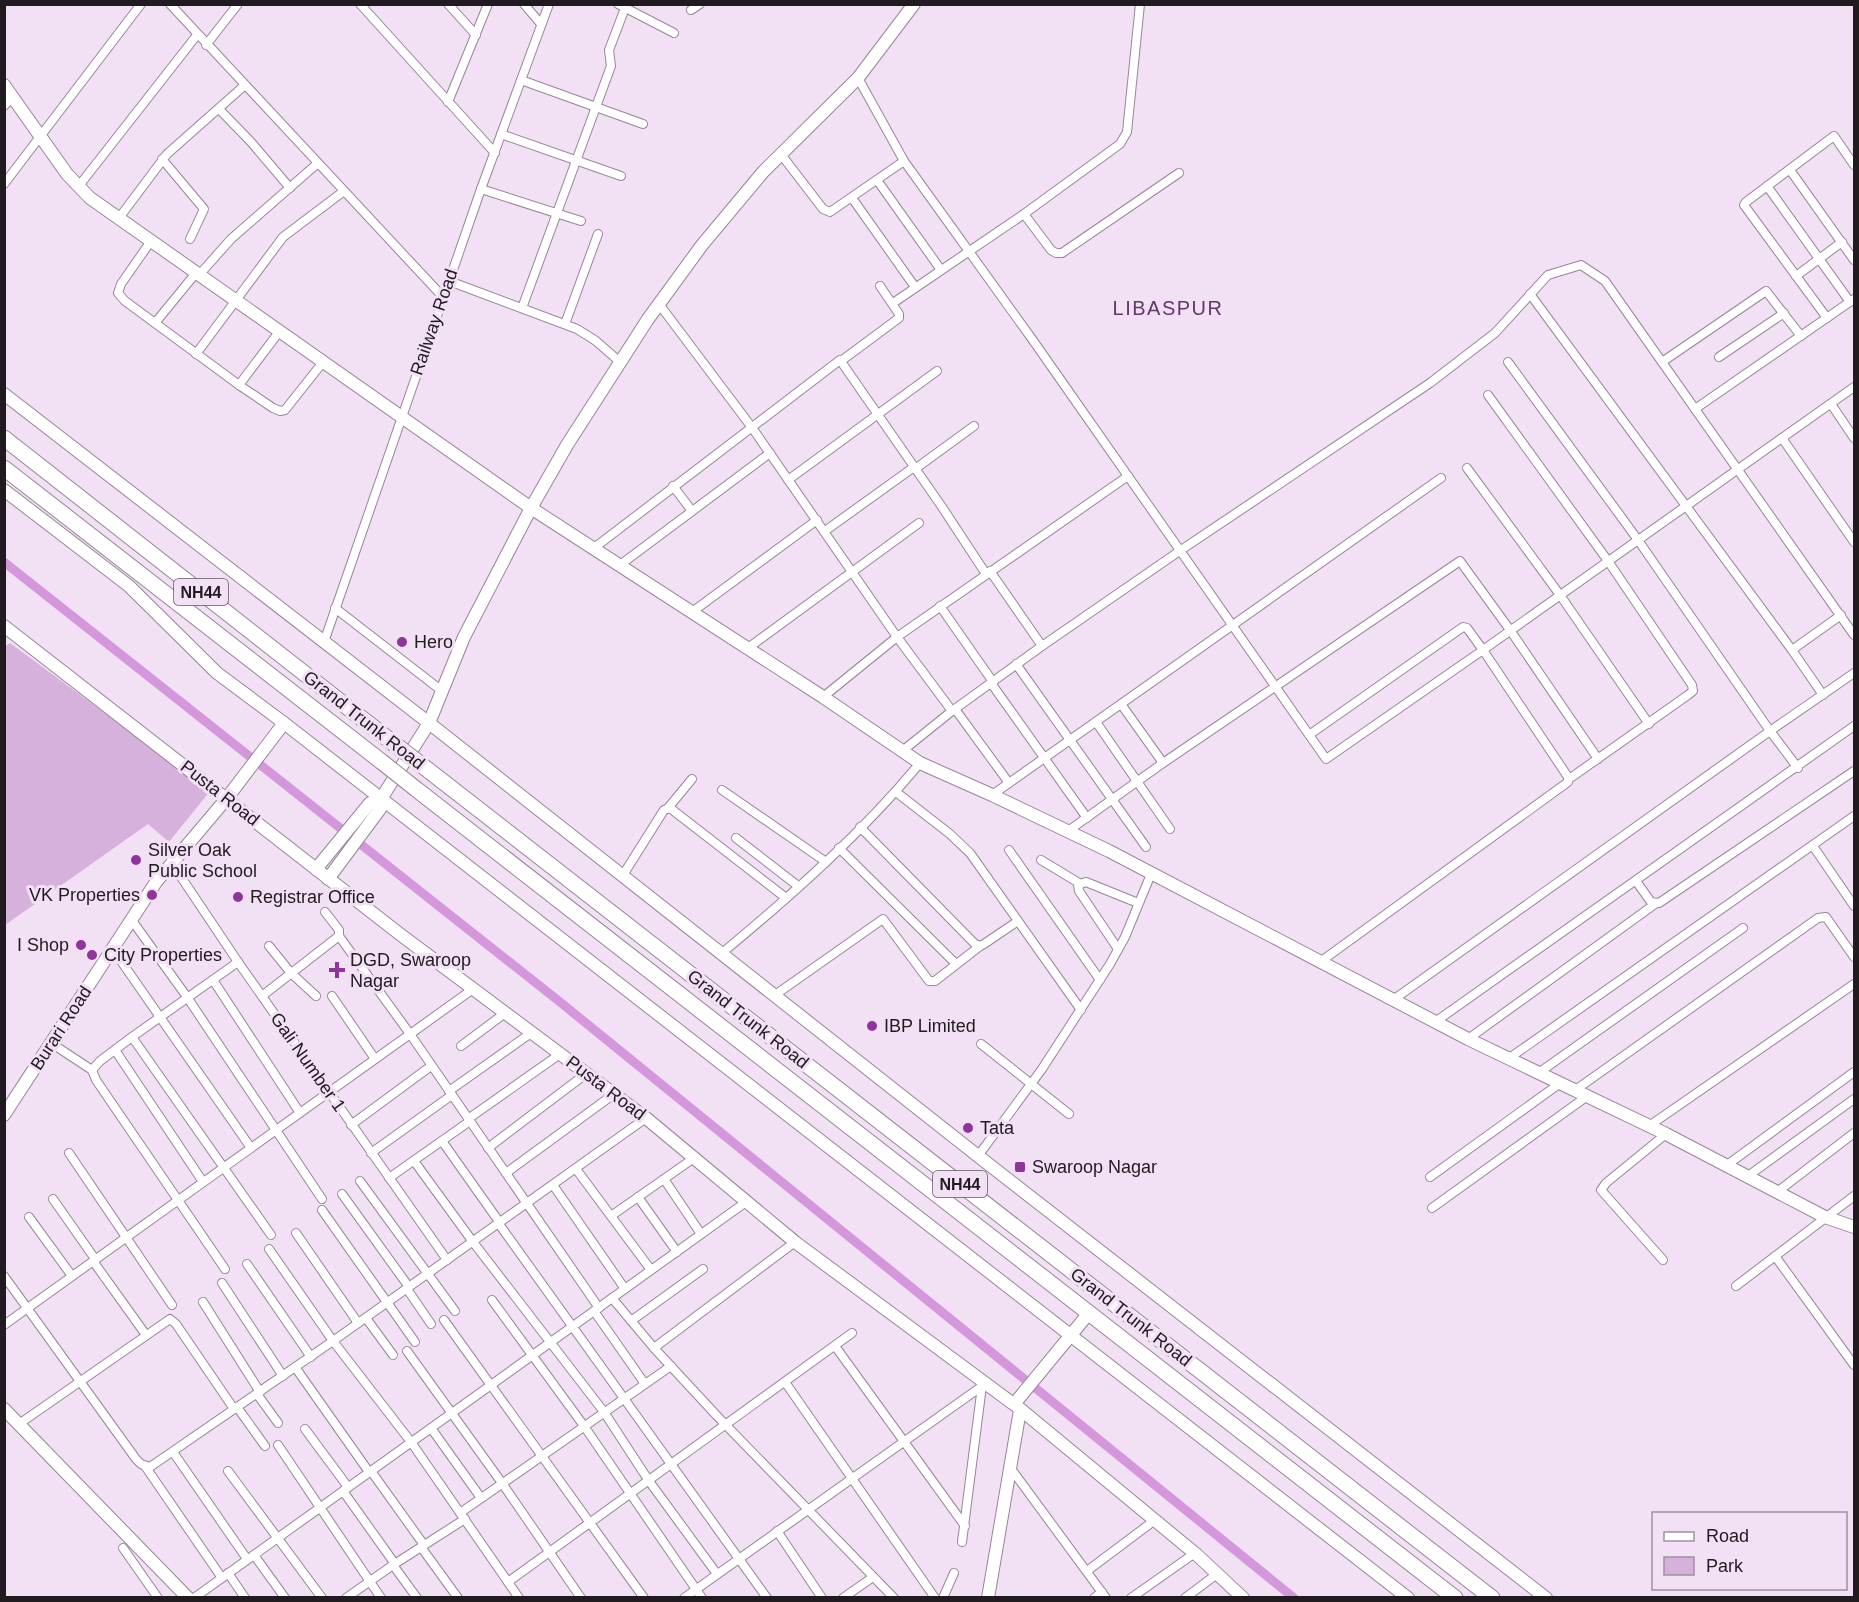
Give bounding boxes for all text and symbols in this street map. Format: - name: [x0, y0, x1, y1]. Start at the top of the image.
- street label: Railway Road: [406, 266, 462, 378]
- district label: LIBASPUR: [1113, 297, 1223, 319]
- road number: NH44: [174, 579, 228, 605]
- place label: Hero: [414, 632, 453, 652]
- marker: Hero: [395, 635, 409, 649]
- street label: Grand Trunk Road: [299, 667, 429, 773]
- street label: Pusta Road: [177, 756, 263, 830]
- place label: Silver Oak Public School: [148, 840, 257, 881]
- marker: Silver Oak Public School: [129, 853, 143, 867]
- place label: VK Properties: [29, 885, 140, 905]
- place label: Registrar Office: [250, 887, 375, 907]
- marker: VK Properties: [145, 888, 159, 902]
- marker: Registrar Office: [231, 890, 245, 904]
- place label: I Shop: [17, 935, 69, 955]
- marker: I Shop: [74, 938, 88, 952]
- place label: City Properties: [104, 945, 222, 965]
- marker: City Properties: [85, 948, 99, 962]
- place label: DGD, Swaroop Nagar: [350, 950, 471, 991]
- marker: DGD, Swaroop Nagar: [328, 961, 346, 979]
- street label: Grand Trunk Road: [683, 966, 813, 1072]
- street label: Burari Road: [26, 982, 96, 1074]
- street label: Gali Number 1: [267, 1009, 349, 1115]
- place label: IBP Limited: [884, 1016, 976, 1036]
- marker: IBP Limited: [865, 1019, 879, 1033]
- street label: Pusta Road: [562, 1052, 650, 1124]
- place label: Tata: [980, 1118, 1015, 1138]
- marker: Tata: [961, 1121, 975, 1135]
- place label: Swaroop Nagar: [1032, 1157, 1157, 1177]
- marker: Swaroop Nagar: [1013, 1160, 1027, 1174]
- road number: NH44: [933, 1171, 987, 1197]
- street label: Grand Trunk Road: [1066, 1264, 1196, 1370]
- legend: [1652, 1512, 1847, 1590]
- text: Road: [1706, 1526, 1749, 1546]
- text: Park: [1706, 1556, 1744, 1576]

